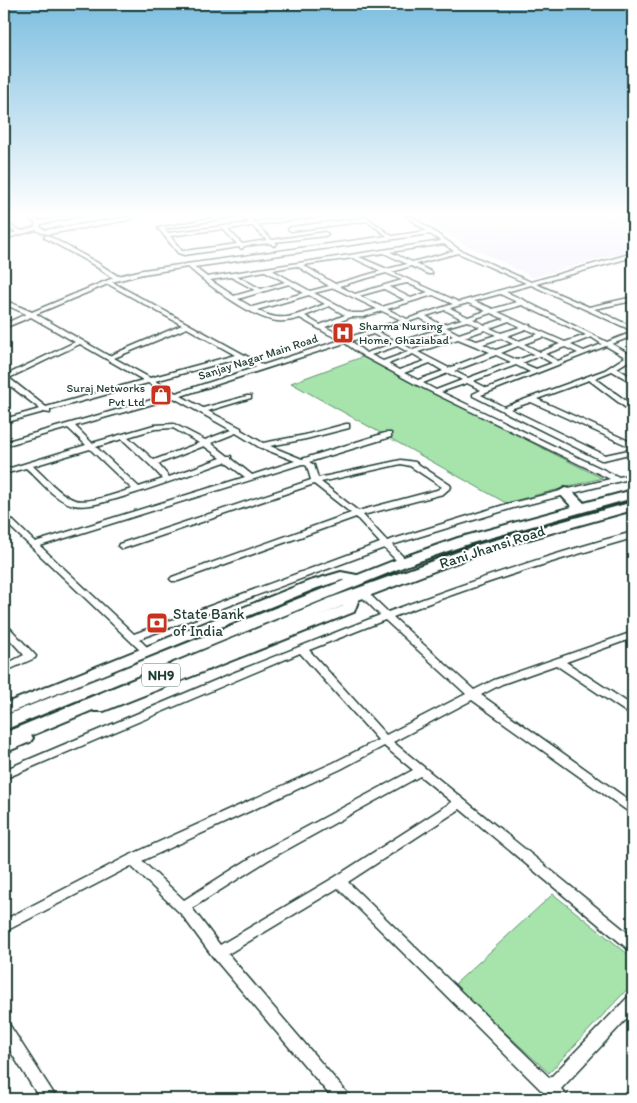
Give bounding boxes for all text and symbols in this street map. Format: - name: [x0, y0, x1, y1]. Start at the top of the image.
- place label: Sharma Nursing Home, Ghaziabad: [359, 319, 449, 347]
- hospital icon: Sharma Nursing Home, Ghaziabad: [331, 321, 355, 345]
- street label: Sanjay Nagar Main Road: [196, 331, 320, 383]
- place label: Suraj Networks Pvt Ltd: [67, 381, 145, 409]
- shop icon: Suraj Networks Pvt Ltd: [149, 383, 173, 407]
- street label: Rani Jhansi Road: [437, 521, 547, 573]
- place label: State Bank of India: [173, 605, 245, 640]
- bank icon: State Bank of India: [145, 611, 169, 635]
- road number: NH9: [142, 664, 180, 686]

